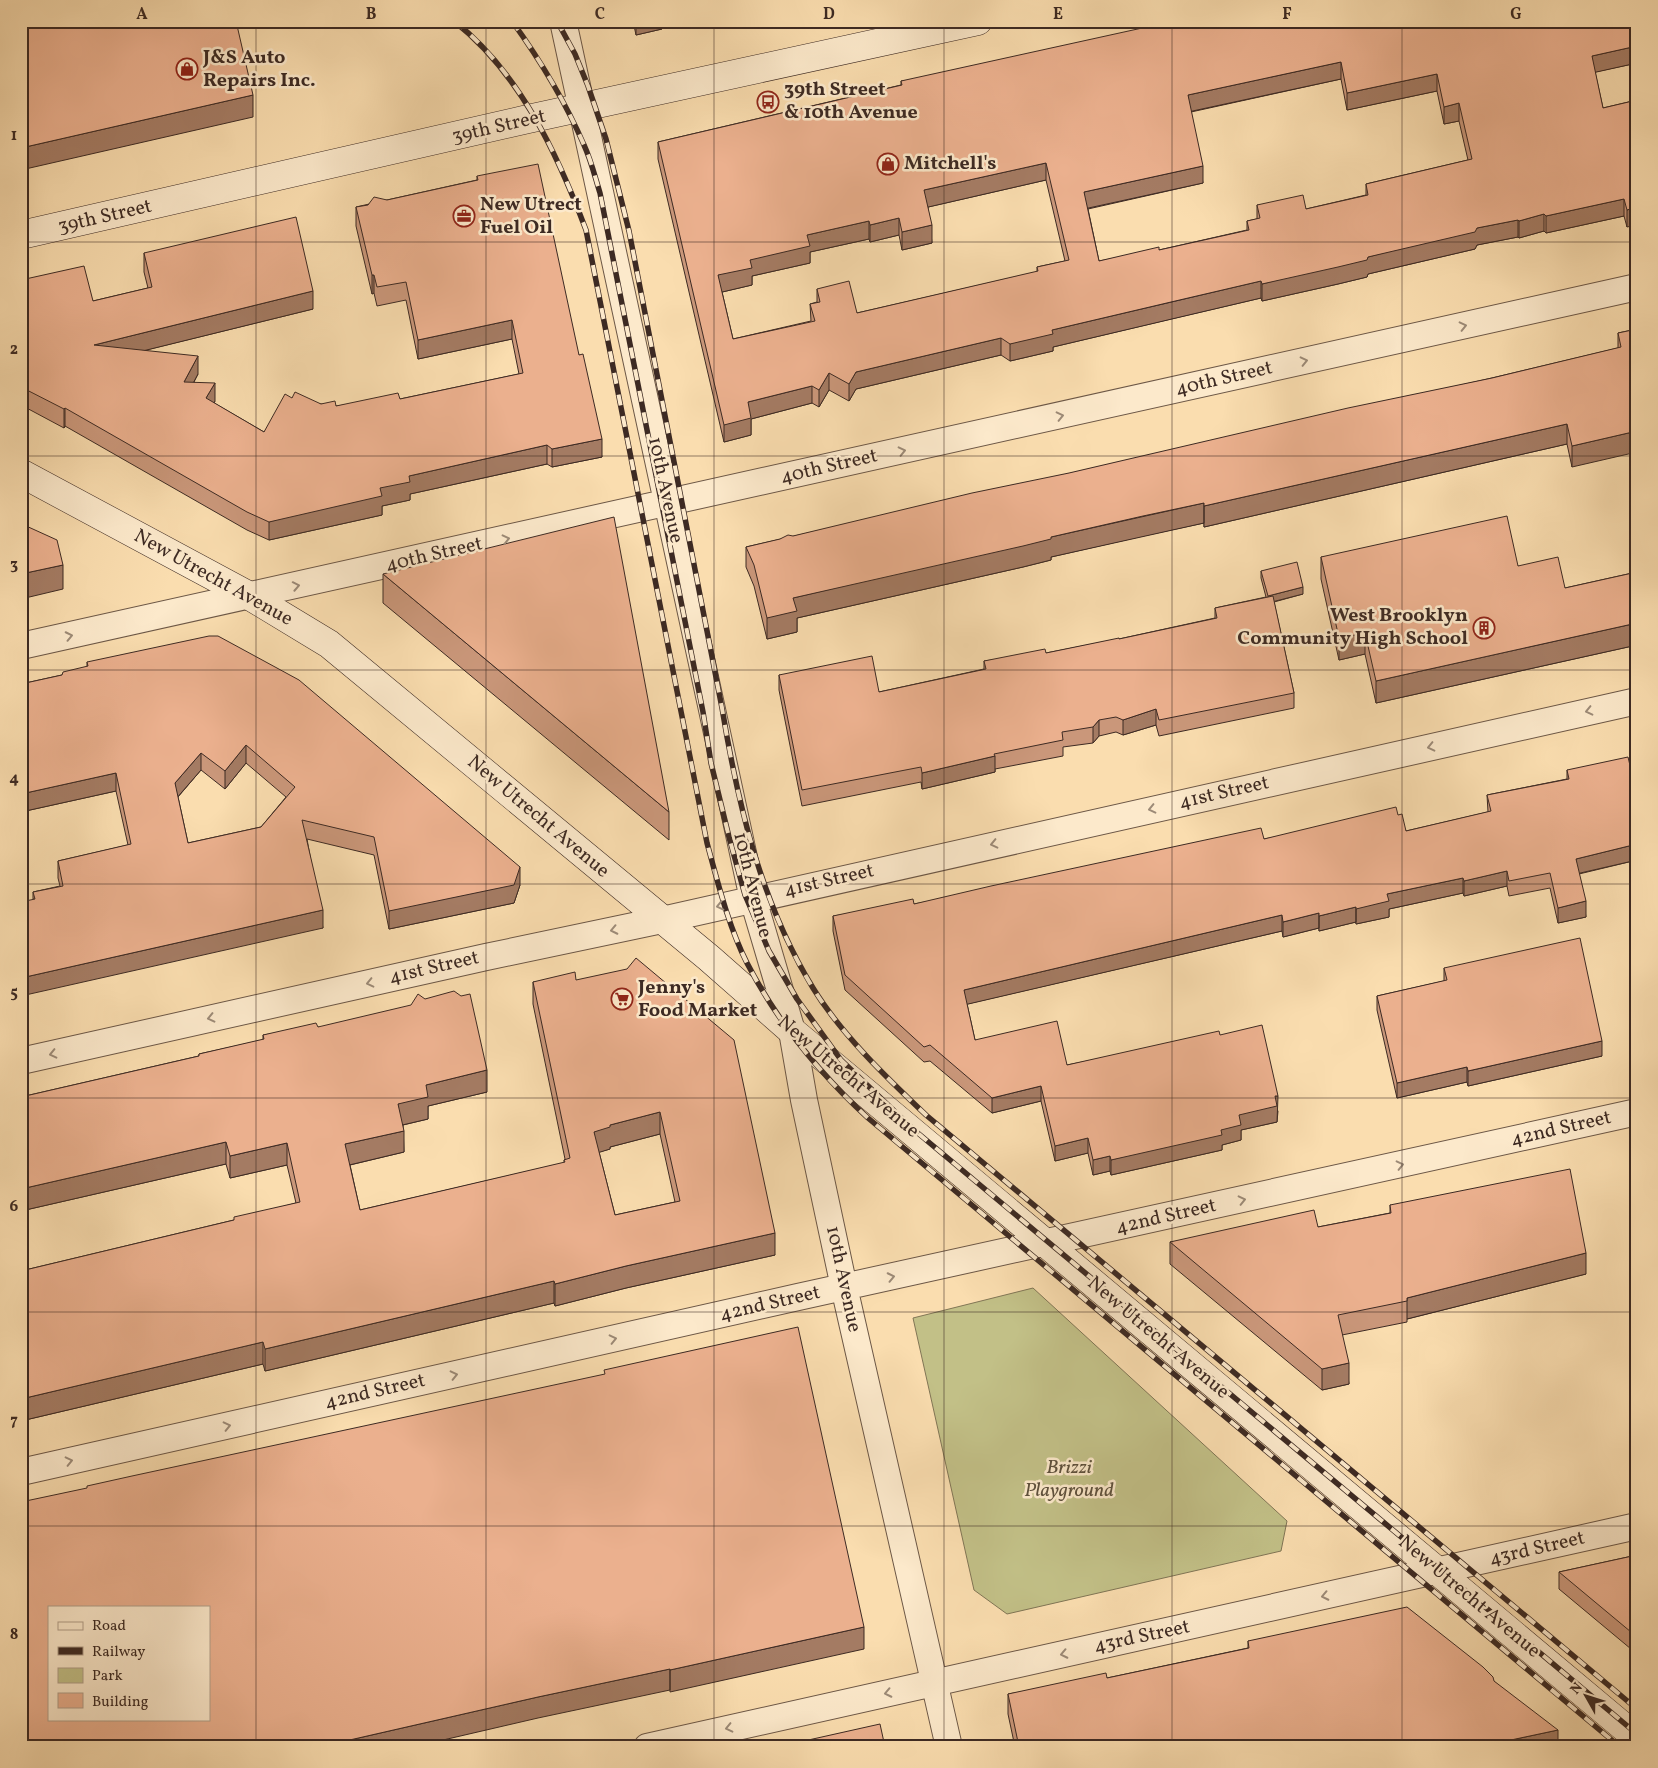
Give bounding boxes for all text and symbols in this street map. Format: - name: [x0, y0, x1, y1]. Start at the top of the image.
- text: A: [136, 4, 148, 26]
- text: B: [366, 4, 377, 26]
- text: C: [595, 4, 605, 26]
- text: D: [823, 4, 835, 26]
- text: E: [1053, 4, 1063, 26]
- text: F: [1282, 4, 1292, 26]
- text: G: [1510, 4, 1522, 26]
- place label: J&S Auto Repairs Inc.: [202, 44, 316, 95]
- shop icon: J&S Auto Repairs Inc.: [175, 57, 199, 81]
- place label: 39th Street & 10th Avenue: [784, 76, 918, 127]
- bus stop icon: 39th Street & 10th Avenue: [756, 90, 780, 114]
- street label: 39th Street: [449, 103, 549, 151]
- text: 1: [11, 125, 17, 147]
- place label: Mitchell's: [904, 150, 996, 178]
- shop icon: Mitchell's: [876, 152, 900, 176]
- place label: New Utrect Fuel Oil: [480, 191, 582, 242]
- street label: 39th Street: [55, 193, 155, 241]
- office icon: New Utrect Fuel Oil: [452, 204, 476, 228]
- one-way arrow: [1458, 321, 1467, 332]
- text: 2: [10, 339, 18, 361]
- street label: 40th Street: [1173, 354, 1275, 404]
- one-way arrow: [1300, 356, 1309, 367]
- one-way arrow: [1056, 411, 1065, 422]
- street label: 10th Avenue: [640, 434, 690, 546]
- street label: 40th Street: [778, 442, 880, 492]
- one-way arrow: [897, 446, 906, 457]
- street label: New Utrecht Avenue: [128, 523, 298, 633]
- street label: 40th Street: [383, 530, 485, 580]
- one-way arrow: [501, 534, 510, 545]
- text: 3: [10, 554, 18, 576]
- one-way arrow: [291, 581, 300, 592]
- place label: West Brooklyn Community High School: [1237, 602, 1468, 653]
- building icon: West Brooklyn Community High School: [1472, 616, 1496, 640]
- one-way arrow: [64, 631, 73, 642]
- one-way arrow: [1585, 705, 1594, 716]
- one-way arrow: [1426, 741, 1435, 752]
- street label: New Utrecht Avenue: [461, 749, 615, 885]
- text: 4: [9, 768, 19, 790]
- street label: 41st Street: [1176, 769, 1272, 817]
- one-way arrow: [1148, 803, 1157, 814]
- street label: 10th Avenue: [725, 829, 779, 941]
- one-way arrow: [989, 838, 998, 849]
- street label: 41st Street: [781, 857, 877, 905]
- one-way arrow: [715, 900, 724, 911]
- one-way arrow: [610, 924, 618, 934]
- street label: 41st Street: [386, 944, 482, 992]
- place label: Jenny's Food Market: [637, 974, 758, 1025]
- one-way arrow: [365, 977, 374, 988]
- text: 5: [10, 982, 18, 1004]
- supermarket icon: Jenny's Food Market: [610, 987, 634, 1011]
- street label: New Utrecht Avenue: [771, 1009, 925, 1145]
- one-way arrow: [207, 1012, 216, 1023]
- one-way arrow: [48, 1048, 57, 1058]
- street label: 42nd Street: [1508, 1104, 1614, 1154]
- one-way arrow: [1396, 1160, 1405, 1171]
- street label: 42nd Street: [1113, 1192, 1219, 1242]
- one-way arrow: [1237, 1195, 1246, 1206]
- text: 6: [10, 1196, 19, 1218]
- street label: 10th Avenue: [818, 1223, 868, 1335]
- street label: New Utrecht Avenue: [1081, 1270, 1235, 1406]
- one-way arrow: [887, 1272, 896, 1283]
- street label: 42nd Street: [717, 1279, 823, 1329]
- one-way arrow: [608, 1334, 617, 1345]
- street label: 42nd Street: [322, 1367, 428, 1417]
- one-way arrow: [450, 1370, 459, 1380]
- text: 7: [10, 1410, 18, 1432]
- one-way arrow: [223, 1421, 232, 1431]
- park label: Brizzi Playground: [1024, 1454, 1114, 1505]
- one-way arrow: [64, 1456, 73, 1467]
- street label: 43rd Street: [1486, 1524, 1588, 1574]
- street label: New Utrecht Avenue: [1392, 1529, 1546, 1665]
- one-way arrow: [1320, 1590, 1329, 1601]
- legend: [48, 1606, 210, 1720]
- street label: 43rd Street: [1091, 1613, 1193, 1661]
- text: Road: [92, 1616, 126, 1637]
- text: 8: [10, 1624, 18, 1646]
- text: Railway: [92, 1642, 145, 1663]
- one-way arrow: [1059, 1648, 1068, 1659]
- text: Park: [92, 1666, 123, 1687]
- north arrow: [1560, 1670, 1610, 1720]
- text: N: [1566, 1679, 1588, 1699]
- one-way arrow: [883, 1687, 892, 1698]
- text: Building: [92, 1692, 149, 1713]
- one-way arrow: [725, 1723, 734, 1733]

